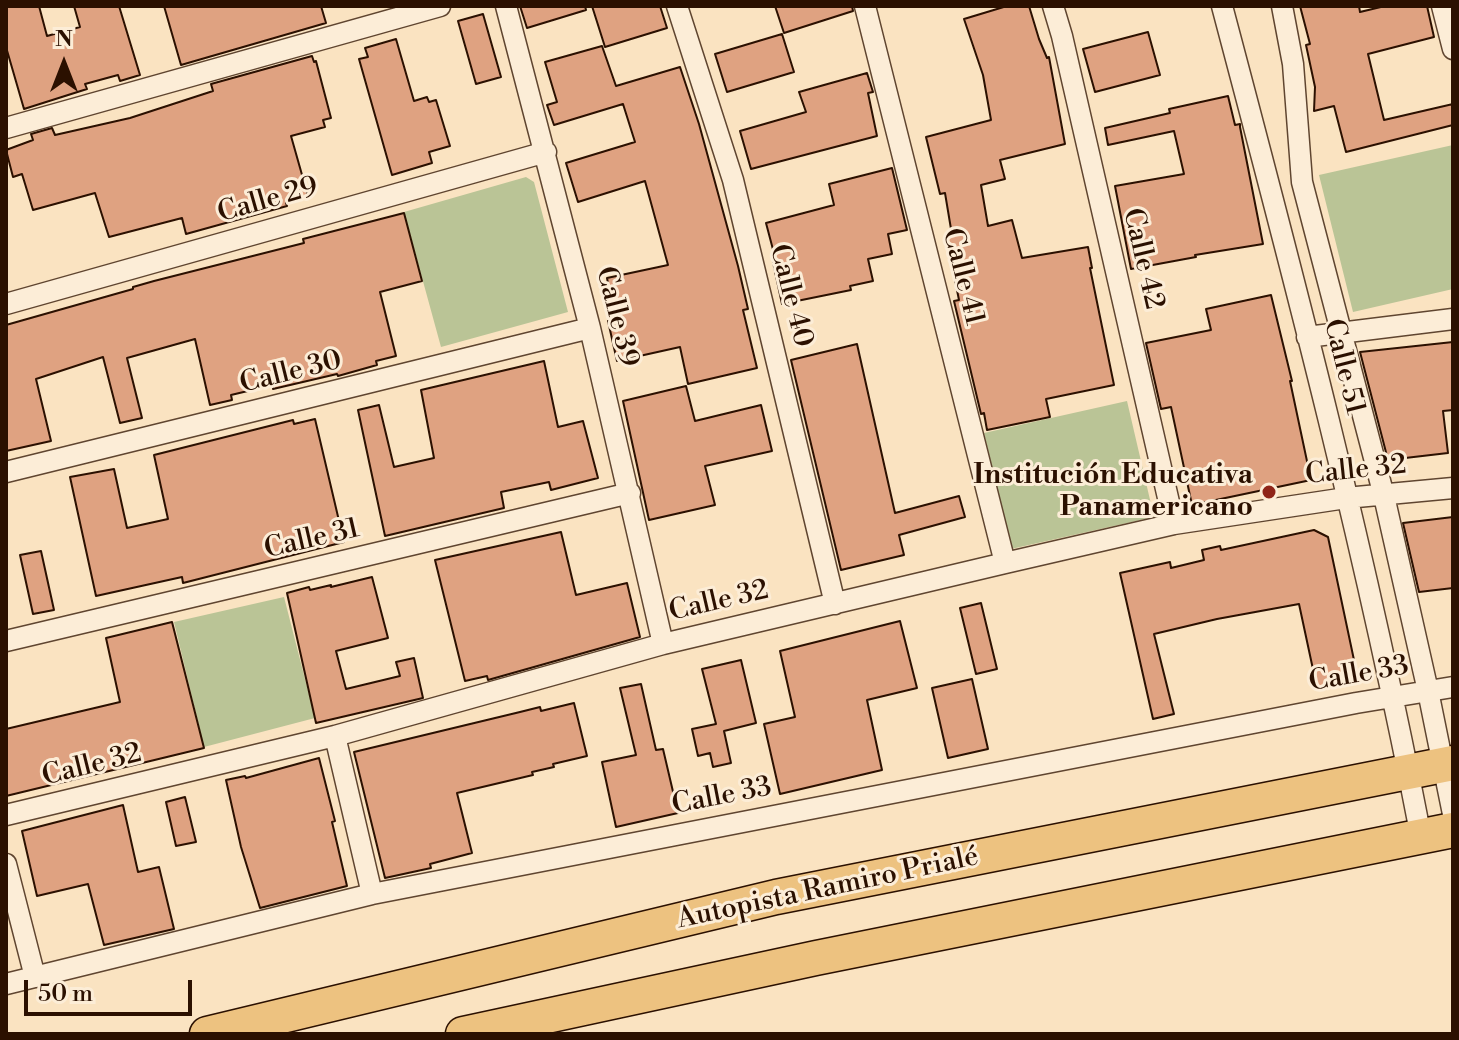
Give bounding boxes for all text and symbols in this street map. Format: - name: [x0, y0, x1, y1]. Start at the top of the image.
- north arrow: [24, 24, 104, 104]
- text: N: [55, 26, 73, 53]
- street label: Calle 29: [214, 171, 322, 231]
- street label: Calle 42: [1114, 205, 1170, 313]
- street label: Calle 41: [934, 225, 990, 329]
- street label: Calle 40: [761, 241, 819, 351]
- street label: Calle 39: [587, 263, 645, 371]
- street label: Calle 51: [1315, 316, 1371, 418]
- street label: Calle 30: [237, 344, 345, 402]
- street label: Calle 32: [1304, 449, 1408, 493]
- place label: Institución Educativa Panamericano: [973, 459, 1253, 525]
- marker: Institución Educativa Panamericano: [1260, 483, 1278, 501]
- street label: Calle 31: [261, 513, 363, 567]
- street label: Calle 32: [666, 574, 772, 630]
- street label: Calle 33: [1306, 650, 1412, 700]
- street label: Calle 32: [39, 737, 145, 795]
- street label: Calle 33: [669, 771, 775, 823]
- street label: Autopista Ramiro Prialé: [674, 841, 982, 937]
- scale bar: [28, 964, 196, 1014]
- text: 50 m: [38, 979, 93, 1009]

